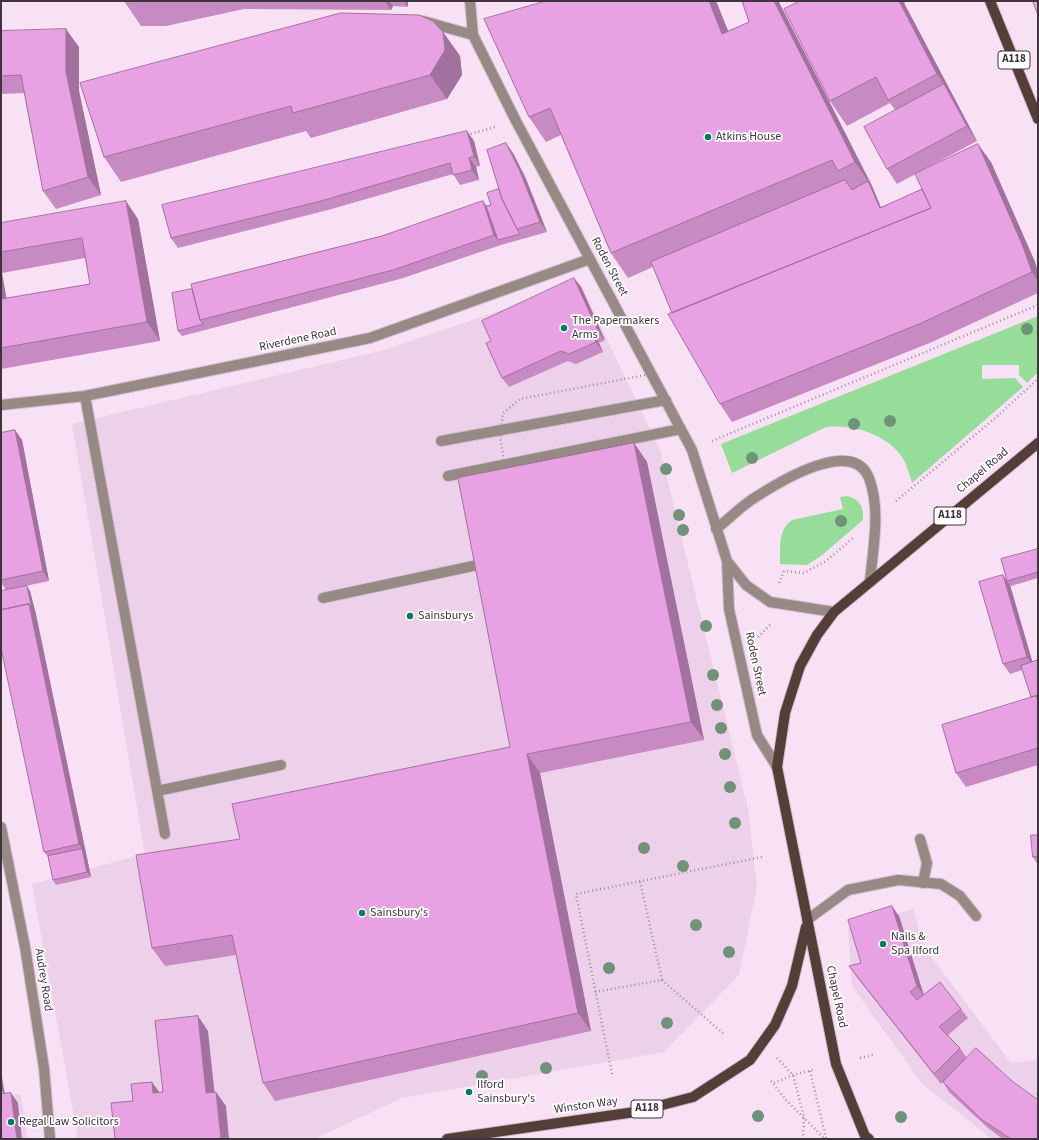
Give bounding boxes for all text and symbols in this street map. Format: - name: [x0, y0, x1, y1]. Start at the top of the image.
- road number: A118: [998, 51, 1030, 69]
- place label: Atkins House: [716, 130, 781, 144]
- marker: Atkins House: [703, 132, 713, 142]
- street label: Roden Street: [587, 235, 631, 299]
- place label: The Papermakers Arms: [572, 314, 659, 342]
- marker: The Papermakers Arms: [559, 323, 569, 333]
- street label: Riverdene Road: [258, 325, 338, 355]
- street label: Chapel Road: [954, 445, 1012, 497]
- road number: A118: [934, 507, 966, 525]
- place label: Sainsburys: [418, 609, 473, 623]
- marker: Sainsburys: [405, 611, 415, 621]
- street label: Roden Street: [741, 631, 769, 697]
- place label: Sainsbury's: [370, 906, 428, 920]
- marker: Sainsbury's: [357, 908, 367, 918]
- place label: Nails & Spa Ilford: [891, 930, 939, 958]
- marker: Nails & Spa Ilford: [878, 939, 888, 949]
- street label: Audrey Road: [31, 948, 55, 1012]
- street label: Chapel Road: [822, 965, 850, 1029]
- place label: Ilford Sainsbury's: [477, 1078, 535, 1106]
- marker: Ilford Sainsbury's: [464, 1087, 474, 1097]
- street label: Winston Way: [553, 1094, 619, 1118]
- road number: A118: [631, 1100, 663, 1118]
- place label: Regal Law Solicitors: [19, 1115, 119, 1129]
- marker: Regal Law Solicitors: [6, 1117, 16, 1127]

